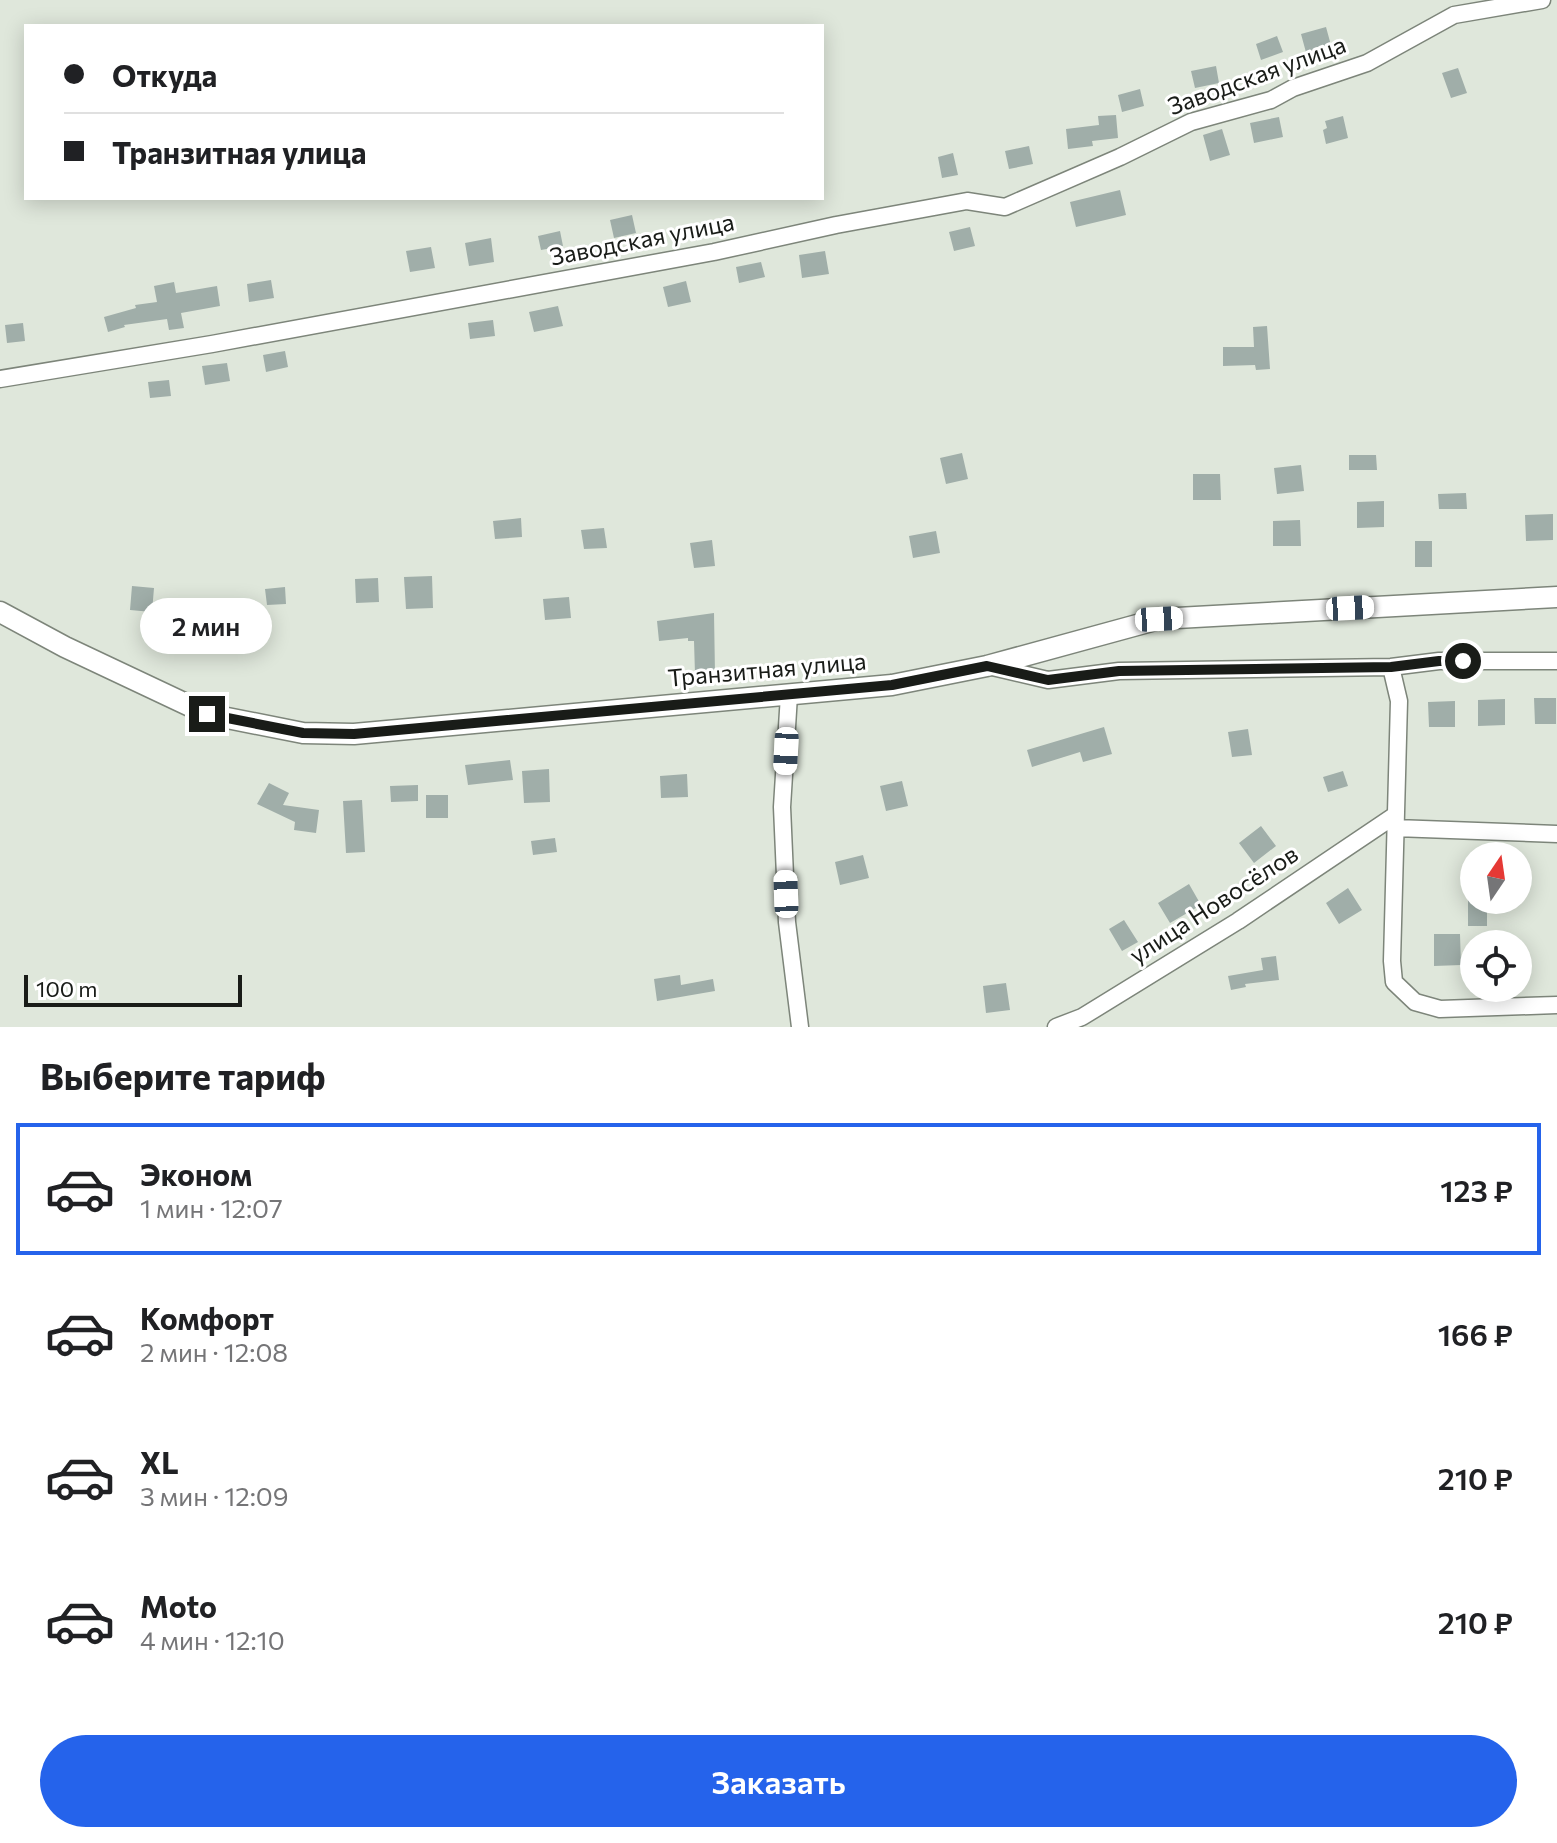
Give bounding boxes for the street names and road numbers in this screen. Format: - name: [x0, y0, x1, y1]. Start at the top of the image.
- street label: Заводская улица: [1164, 29, 1349, 120]
- street label: Заводская улица: [547, 206, 736, 271]
- street label: Транзитная улица: [666, 645, 867, 692]
- street label: улица Новосёлов: [1123, 838, 1303, 969]

